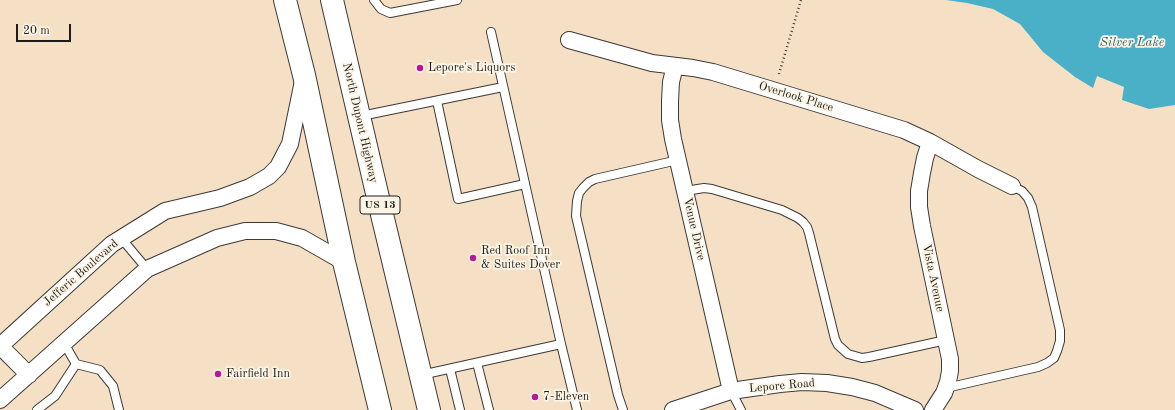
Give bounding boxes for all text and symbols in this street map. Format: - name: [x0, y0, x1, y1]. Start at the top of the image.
- scale bar: [18, 16, 73, 42]
- text: 20 m: [23, 25, 50, 37]
- water label: Silver Lake: [1100, 35, 1164, 51]
- place label: Lepore's Liquors: [428, 61, 515, 75]
- street label: North Dupont Highway: [339, 62, 381, 184]
- marker: Lepore's Liquors: [415, 63, 425, 73]
- street label: Overlook Place: [757, 79, 835, 115]
- road number: US 13: [360, 196, 400, 214]
- street label: Venue Drive: [680, 196, 708, 262]
- street label: Jefferic Boulevard: [41, 237, 121, 309]
- street label: Vista Avenue: [919, 243, 947, 313]
- place label: Red Roof Inn & Suites Dover: [481, 244, 560, 272]
- marker: Red Roof Inn & Suites Dover: [468, 253, 478, 263]
- place label: Fairfield Inn: [226, 367, 290, 381]
- marker: Fairfield Inn: [213, 369, 223, 379]
- street label: Lepore Road: [748, 376, 816, 396]
- place label: 7-Eleven: [543, 390, 589, 404]
- marker: 7-Eleven: [530, 392, 540, 402]

